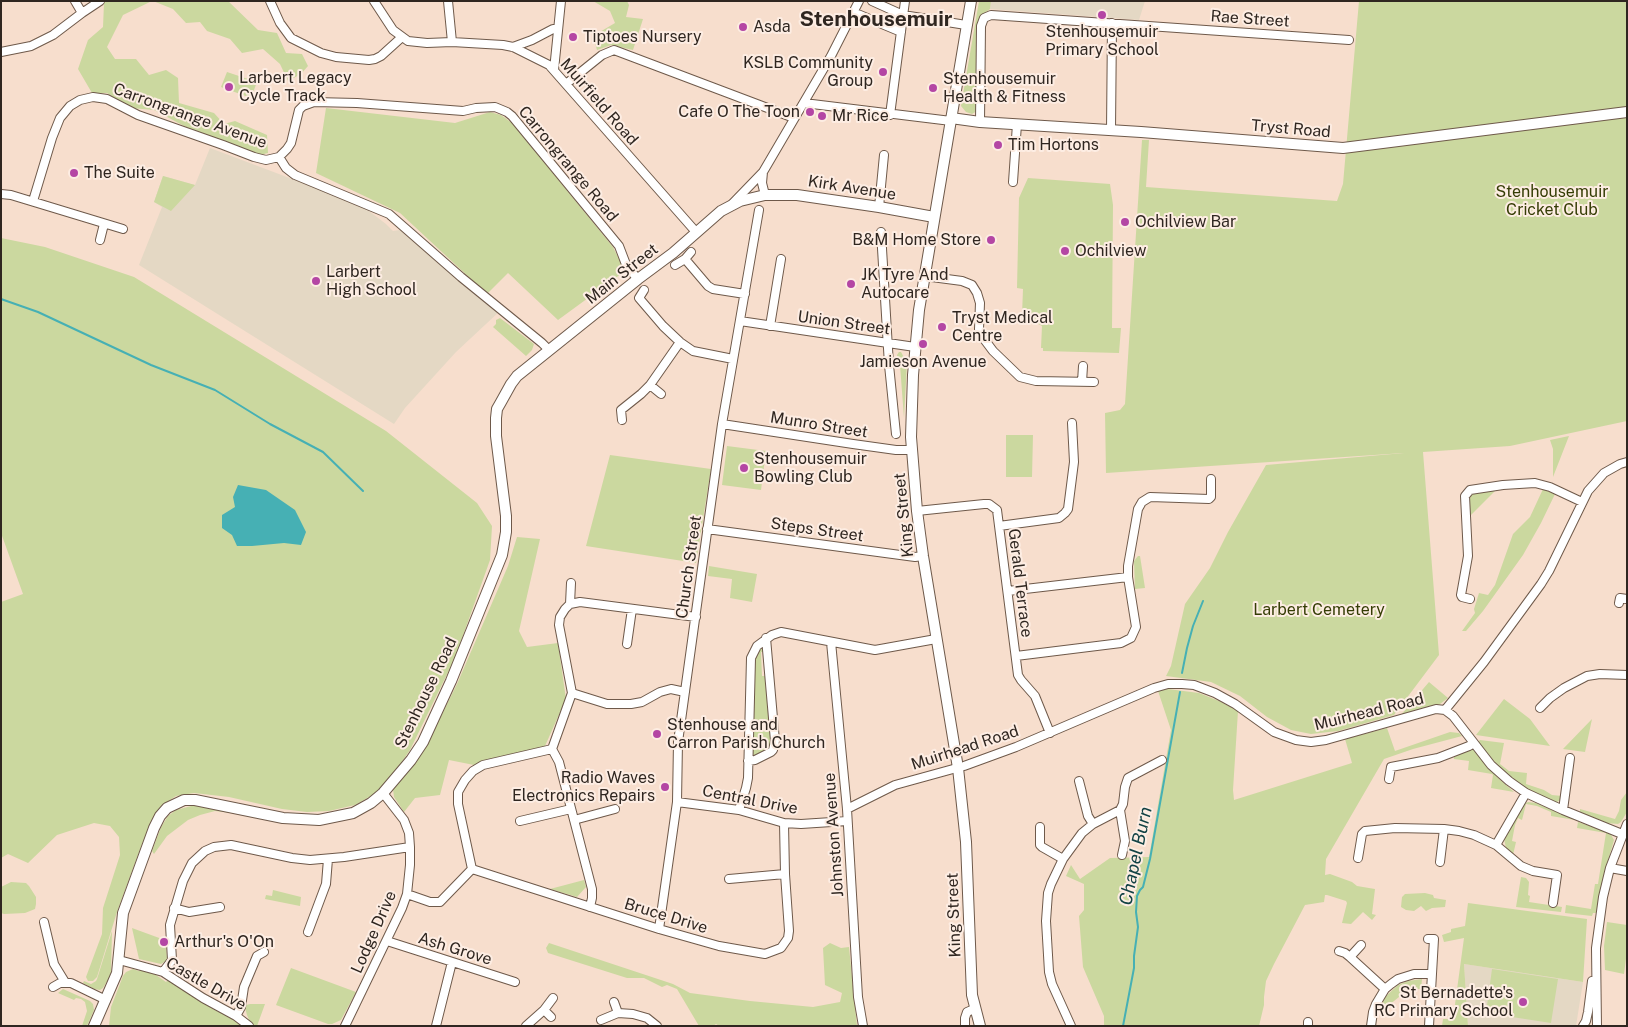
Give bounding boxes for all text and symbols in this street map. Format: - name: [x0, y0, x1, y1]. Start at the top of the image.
- district label: Stenhousemuir: [800, 7, 952, 33]
- street label: Rae Street: [1210, 7, 1290, 31]
- marker: Stenhousemuir Primary School: [1096, 9, 1108, 21]
- place label: Asda: [753, 17, 791, 37]
- marker: Asda: [737, 21, 749, 33]
- place label: Stenhousemuir Primary School: [1045, 22, 1159, 60]
- place label: Tiptoes Nursery: [583, 27, 702, 47]
- marker: Tiptoes Nursery: [567, 31, 579, 43]
- place label: KSLB Community Group: [743, 53, 873, 91]
- street label: Muirfield Road: [556, 55, 642, 149]
- marker: KSLB Community Group: [877, 66, 889, 78]
- place label: Larbert Legacy Cycle Track: [239, 68, 351, 106]
- place label: Stenhousemuir Health & Fitness: [943, 69, 1066, 107]
- street label: Carrongrange Avenue: [111, 79, 269, 153]
- marker: Larbert Legacy Cycle Track: [223, 81, 235, 93]
- marker: Stenhousemuir Health & Fitness: [927, 82, 939, 94]
- street label: Carrongrange Road: [514, 102, 622, 226]
- place label: Cafe O The Toon: [678, 102, 800, 122]
- marker: Cafe O The Toon: [804, 106, 816, 118]
- place label: Mr Rice: [832, 106, 889, 126]
- marker: Mr Rice: [816, 110, 828, 122]
- street label: Tryst Road: [1250, 116, 1332, 142]
- place label: Tim Hortons: [1008, 135, 1099, 155]
- marker: Tim Hortons: [992, 139, 1004, 151]
- place label: The Suite: [84, 163, 155, 183]
- marker: The Suite: [68, 167, 80, 179]
- street label: Kirk Avenue: [807, 172, 897, 204]
- park label: Stenhousemuir Cricket Club: [1496, 182, 1608, 220]
- place label: Ochilview Bar: [1135, 212, 1236, 232]
- marker: Ochilview Bar: [1119, 216, 1131, 228]
- place label: B&M Home Store: [852, 230, 981, 250]
- marker: B&M Home Store: [985, 234, 997, 246]
- street label: Main Street: [582, 240, 662, 308]
- place label: Ochilview: [1075, 241, 1147, 261]
- marker: Ochilview: [1059, 245, 1071, 257]
- place label: Larbert High School: [326, 262, 417, 300]
- place label: JK Tyre And Autocare: [861, 265, 949, 303]
- marker: Larbert High School: [310, 275, 322, 287]
- marker: JK Tyre And Autocare: [845, 278, 857, 290]
- street label: Union Street: [796, 307, 892, 339]
- place label: Tryst Medical Centre: [952, 308, 1053, 346]
- marker: Tryst Medical Centre: [936, 321, 948, 333]
- marker: Jamieson Avenue: [917, 338, 929, 350]
- place label: Jamieson Avenue: [859, 352, 987, 372]
- street label: Munro Street: [769, 408, 869, 442]
- place label: Stenhousemuir Bowling Club: [754, 449, 867, 487]
- marker: Stenhousemuir Bowling Club: [738, 462, 750, 474]
- street label: King Street: [890, 472, 918, 558]
- street label: Church Street: [672, 514, 706, 620]
- street label: Steps Street: [769, 514, 865, 546]
- street label: Gerald Terrace: [1004, 527, 1036, 639]
- park label: Larbert Cemetery: [1253, 600, 1385, 620]
- street label: Stenhouse Road: [391, 634, 461, 752]
- street label: Muirhead Road: [1312, 689, 1426, 735]
- place label: Stenhouse and Carron Parish Church: [667, 715, 825, 753]
- street label: Muirhead Road: [909, 722, 1021, 774]
- marker: Stenhouse and Carron Parish Church: [651, 728, 663, 740]
- place label: Radio Waves Electronics Repairs: [512, 768, 655, 806]
- street label: Johnston Avenue: [820, 772, 848, 898]
- marker: Radio Waves Electronics Repairs: [659, 781, 671, 793]
- street label: Central Drive: [701, 781, 799, 819]
- water label: Chapel Burn: [1115, 805, 1157, 907]
- street label: King Street: [943, 872, 965, 958]
- street label: Lodge Drive: [347, 888, 401, 976]
- street label: Bruce Drive: [622, 894, 710, 938]
- street label: Ash Grove: [416, 929, 494, 969]
- place label: Arthur's O'On: [174, 932, 274, 952]
- marker: Arthur's O'On: [158, 936, 170, 948]
- street label: Castle Drive: [162, 953, 250, 1015]
- place label: St Bernadette's RC Primary School: [1374, 983, 1513, 1021]
- marker: St Bernadette's RC Primary School: [1517, 996, 1529, 1008]

